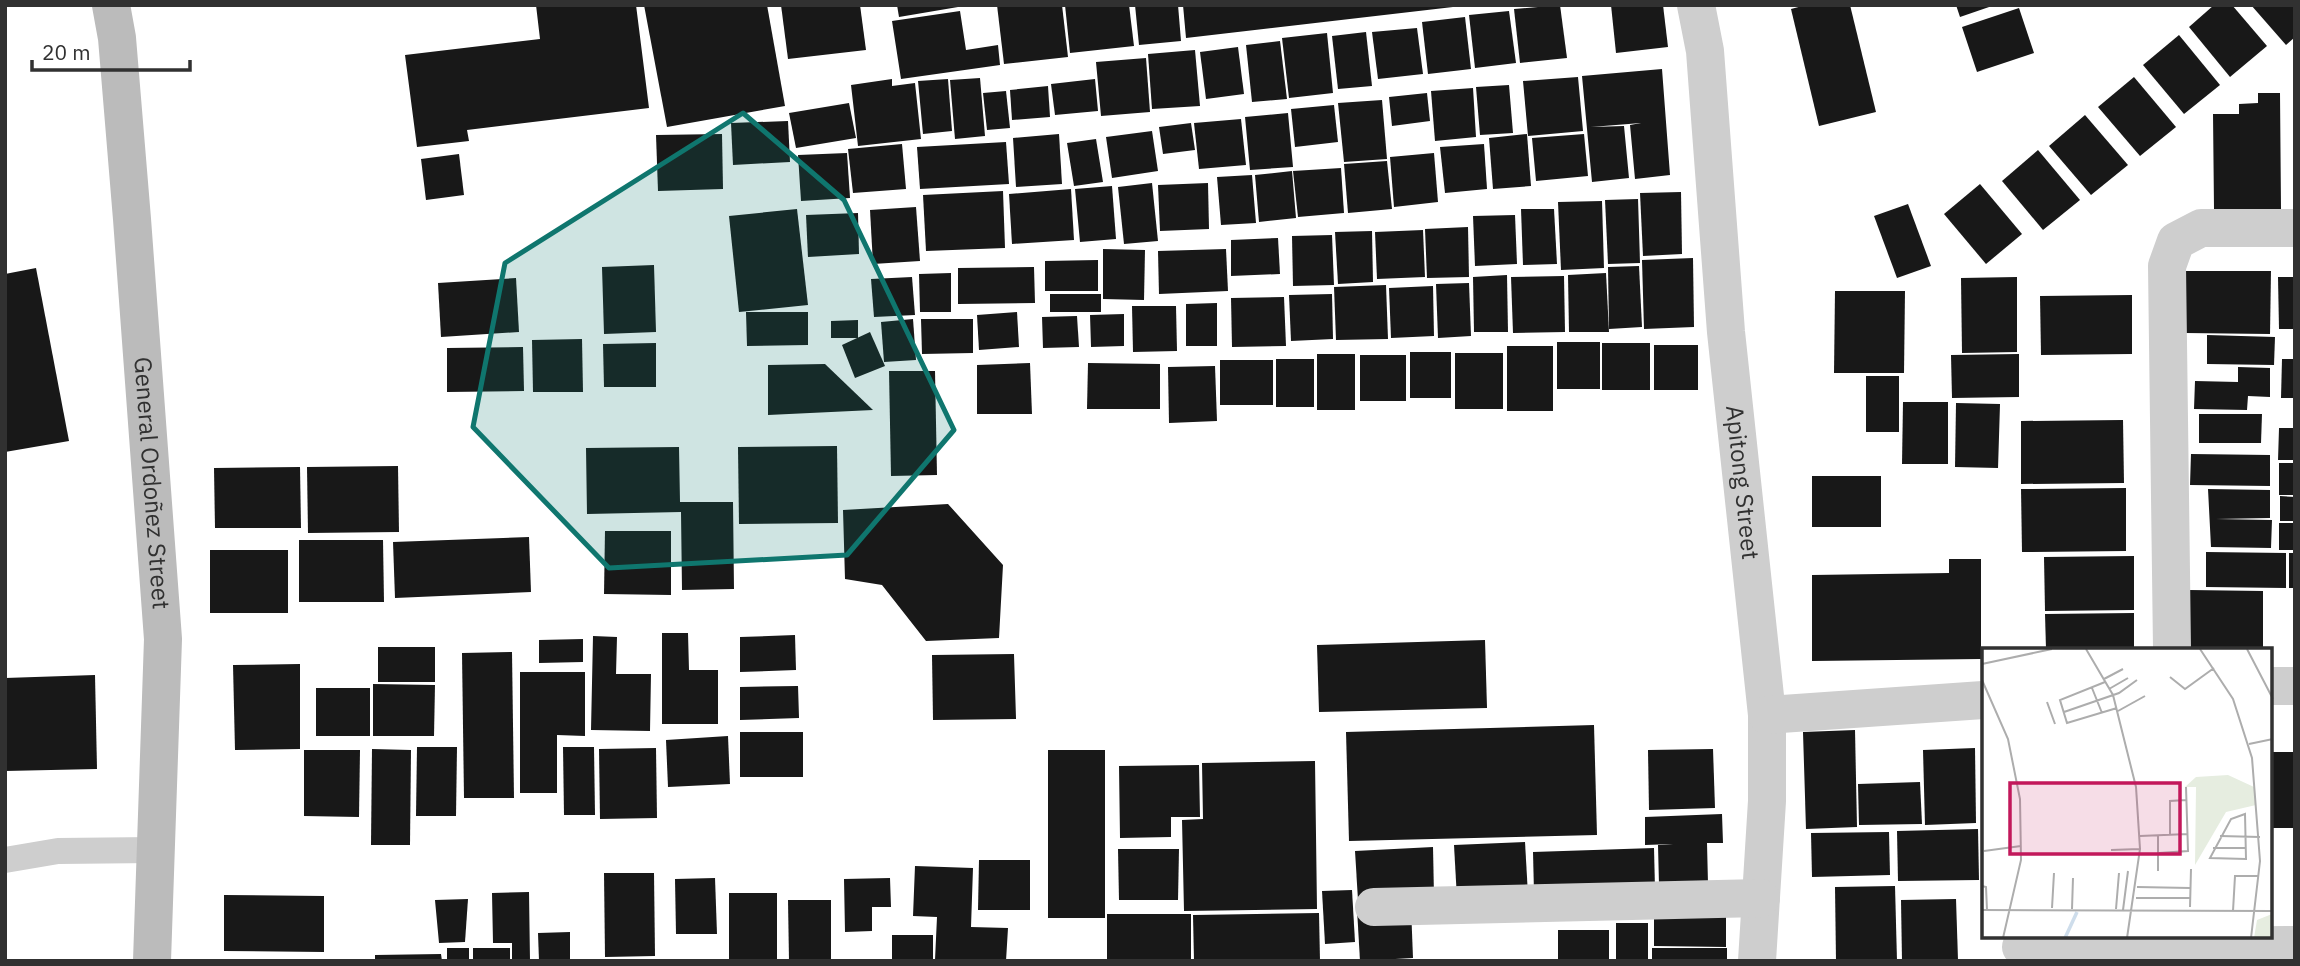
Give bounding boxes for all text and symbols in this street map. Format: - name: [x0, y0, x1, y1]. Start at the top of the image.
- scale bar: [32, 28, 189, 72]
- text: 20 m: [42, 38, 91, 66]
- street label: General Ordoñez Street: [127, 356, 178, 610]
- street label: Apitong Street: [1719, 404, 1767, 561]
- inset map: [1982, 648, 2272, 938]

